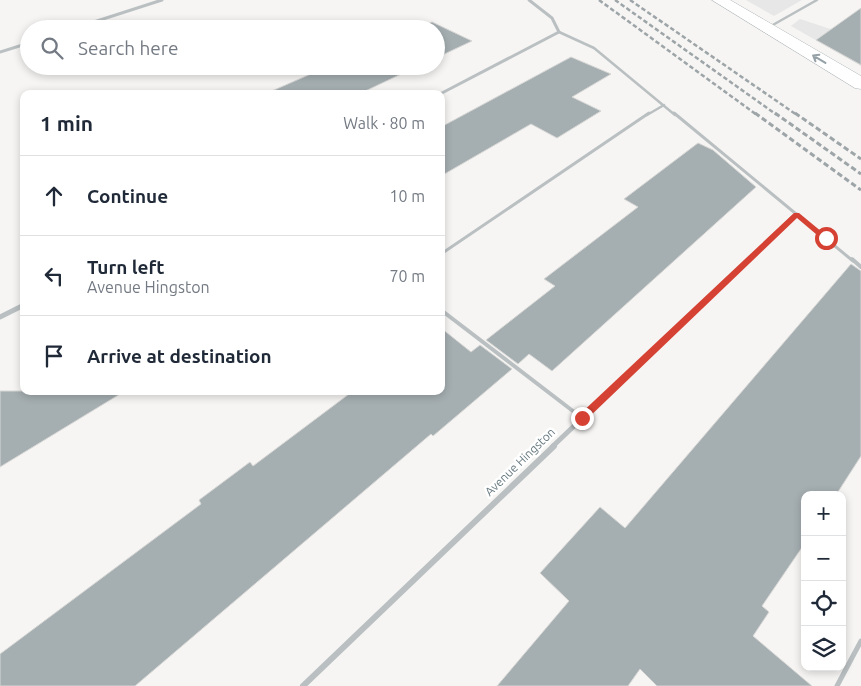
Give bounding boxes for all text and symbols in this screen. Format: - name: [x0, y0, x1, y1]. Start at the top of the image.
- search box: [20, 20, 445, 75]
- icon: search: [38, 34, 66, 62]
- text: Search here: [78, 37, 178, 59]
- one-way arrow: [813, 54, 827, 64]
- text: 1 min: [40, 111, 93, 135]
- text: Walk · 80 m: [343, 114, 425, 132]
- icon: ahead: [40, 182, 68, 210]
- text: Continue: [87, 185, 168, 207]
- text: 10 m: [389, 187, 425, 205]
- route start: [815, 227, 838, 250]
- text: Turn left: [87, 256, 165, 278]
- icon: left: [40, 262, 68, 290]
- text: 70 m: [389, 267, 425, 285]
- text: Avenue Hingston: [87, 278, 210, 296]
- icon: arrive: [40, 342, 68, 370]
- text: Arrive at destination: [87, 345, 272, 367]
- route end: [571, 407, 594, 430]
- street label: Avenue Hingston: [482, 425, 557, 498]
- map controls: [801, 491, 846, 671]
- button: +: [801, 491, 846, 536]
- button: −: [801, 536, 846, 581]
- button: locate: [801, 581, 846, 626]
- button: layers: [801, 626, 846, 671]

